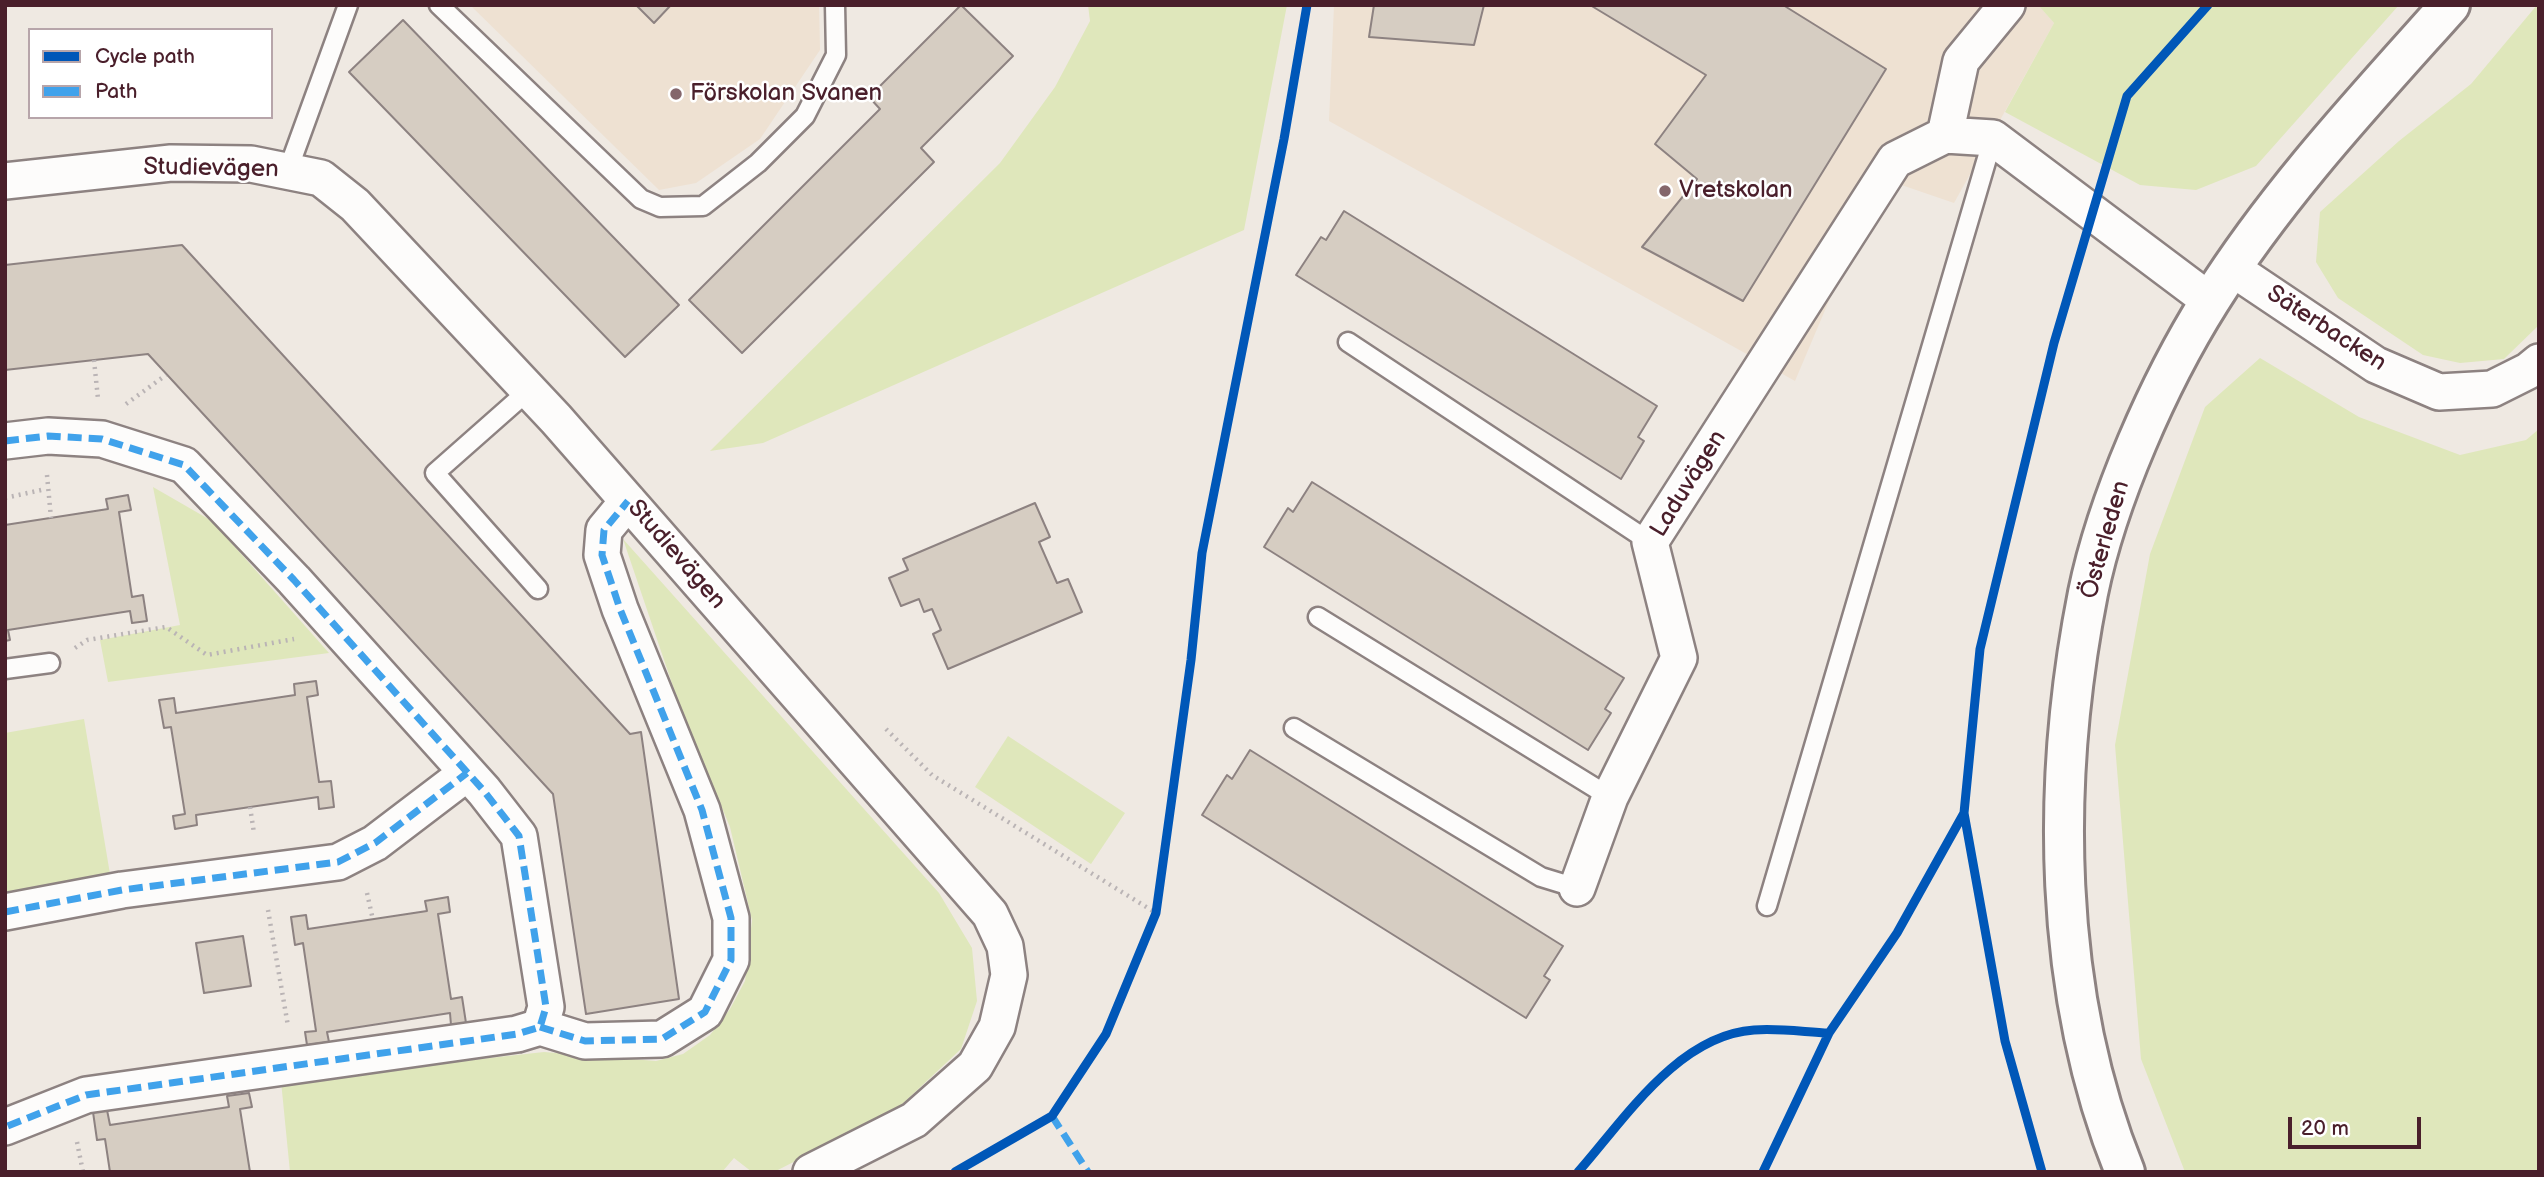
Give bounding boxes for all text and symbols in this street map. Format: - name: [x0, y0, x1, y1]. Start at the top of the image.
- legend: [28, 28, 273, 119]
- text: Cycle path: [95, 44, 195, 69]
- text: Path: [95, 79, 137, 104]
- place label: Förskolan Svanen: [690, 80, 882, 108]
- marker: Förskolan Svanen: [668, 86, 684, 102]
- street label: Studievägen: [143, 153, 279, 185]
- place label: Vretskolan: [1679, 177, 1793, 205]
- marker: Vretskolan: [1657, 183, 1673, 199]
- street label: Säterbacken: [2261, 280, 2391, 378]
- street label: Laduvägen: [1645, 425, 1733, 543]
- street label: Österleden: [2075, 478, 2137, 602]
- street label: Studievägen: [621, 495, 731, 615]
- scale bar: [2292, 1104, 2425, 1148]
- text: 20 m: [2301, 1116, 2349, 1141]

